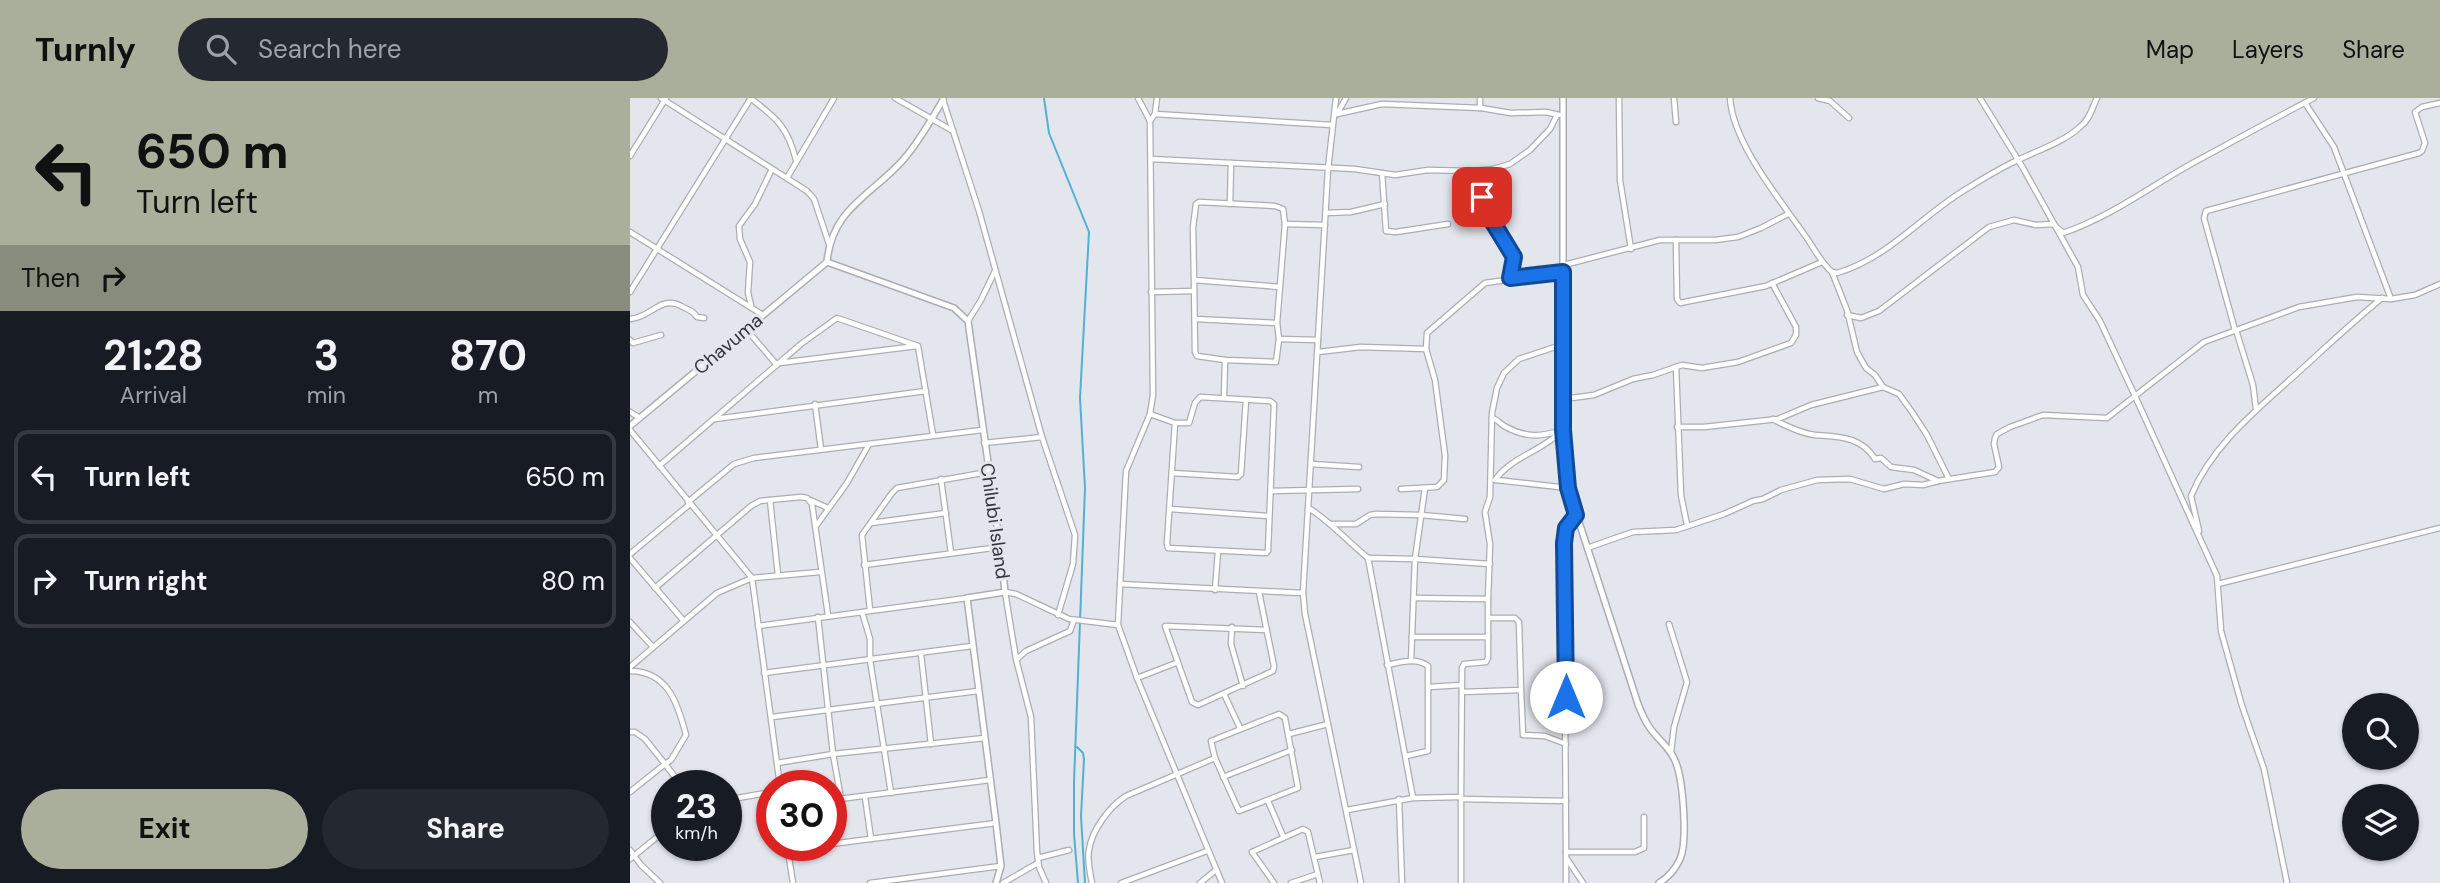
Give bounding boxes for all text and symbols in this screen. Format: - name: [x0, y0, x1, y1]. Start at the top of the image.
- search box: [178, 18, 668, 81]
- text: Turnly: [35, 28, 136, 71]
- icon: search: [202, 30, 240, 68]
- text: Search here: [258, 32, 401, 66]
- text: Map: [2146, 34, 2194, 65]
- text: Layers: [2232, 34, 2304, 65]
- text: Share: [2342, 34, 2405, 65]
- text: 650 m: [136, 119, 289, 183]
- icon: left: [21, 126, 112, 217]
- pin: [1452, 167, 1512, 227]
- icon: arrive: [1463, 178, 1501, 216]
- text: Turn left: [136, 181, 258, 223]
- icon: right: [94, 259, 132, 297]
- text: Then: [21, 261, 80, 295]
- street label: Chavuma: [688, 308, 768, 380]
- text: 21:28: [103, 328, 204, 383]
- text: 3: [314, 328, 339, 383]
- text: 870: [449, 328, 527, 383]
- text: Arrival: [120, 380, 187, 410]
- text: min: [307, 380, 346, 410]
- text: m: [478, 380, 498, 410]
- icon: left: [25, 458, 63, 496]
- text: Turn left: [84, 460, 191, 494]
- text: 650 m: [525, 460, 605, 494]
- street label: Chilubi Island: [974, 461, 1016, 581]
- icon: right: [25, 562, 63, 600]
- text: Turn right: [84, 564, 208, 598]
- text: 80 m: [541, 564, 605, 598]
- position arrow: [1529, 660, 1603, 734]
- map controls: [2342, 693, 2419, 861]
- button: search: [2342, 693, 2419, 770]
- speed limit sign: 30: [756, 770, 847, 861]
- text: 23: [676, 783, 717, 829]
- button: layers: [2342, 784, 2419, 861]
- button: Exit: [21, 789, 308, 869]
- button: Share: [322, 789, 609, 869]
- text: km/h: [675, 821, 718, 845]

